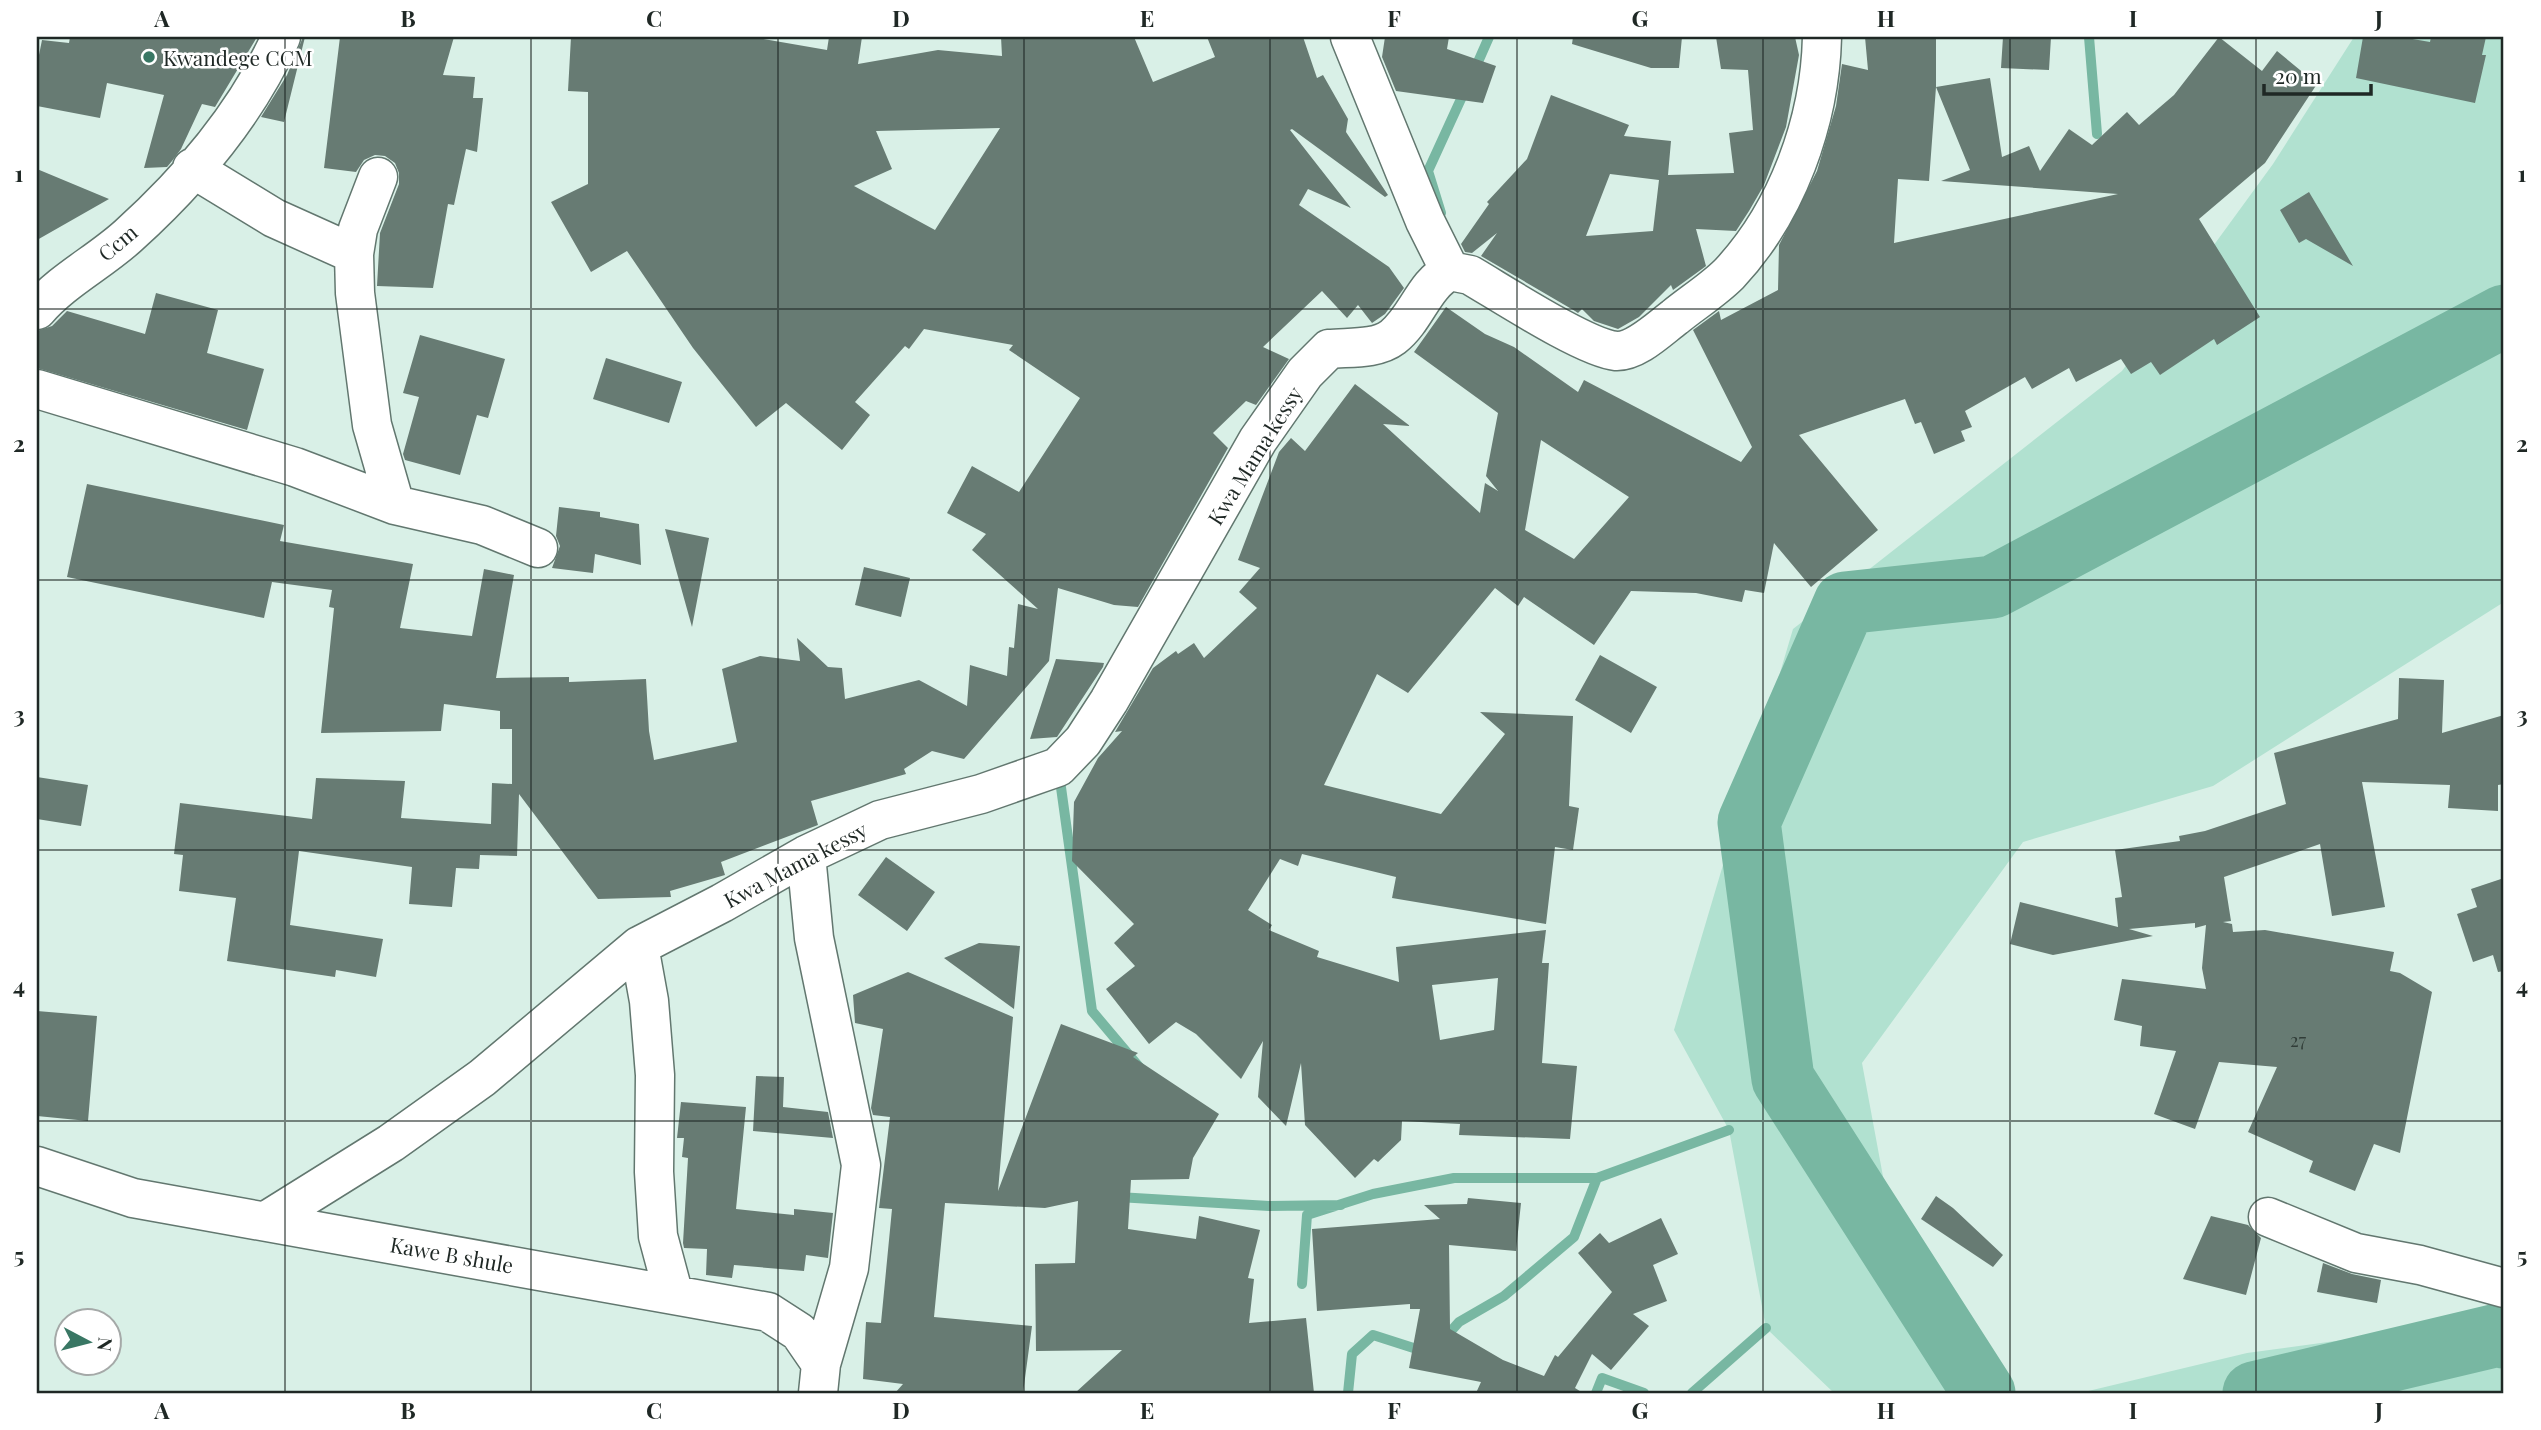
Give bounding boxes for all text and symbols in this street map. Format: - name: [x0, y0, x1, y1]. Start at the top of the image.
- text: A: [153, 2, 170, 33]
- text: B: [400, 2, 416, 33]
- text: C: [646, 2, 662, 33]
- text: D: [892, 2, 910, 33]
- text: E: [1140, 2, 1154, 33]
- text: F: [1387, 2, 1401, 33]
- text: G: [1632, 2, 1649, 33]
- text: H: [1877, 2, 1895, 33]
- text: I: [2129, 2, 2137, 33]
- text: J: [2374, 2, 2383, 33]
- place label: Kwandege CCM: [163, 43, 313, 71]
- marker: Kwandege CCM: [141, 49, 157, 65]
- scale bar: [2264, 52, 2371, 96]
- text: 20 m: [2275, 61, 2322, 89]
- text: 1: [15, 157, 24, 188]
- text: 1: [2518, 157, 2527, 188]
- street label: Ccm: [91, 217, 143, 267]
- street label: Kwa Mama kessy: [1200, 380, 1308, 530]
- text: 2: [13, 427, 25, 458]
- text: 2: [2516, 427, 2528, 458]
- text: 3: [13, 698, 25, 729]
- text: 3: [2516, 698, 2528, 729]
- street label: Kwa Mama kessy: [719, 814, 872, 914]
- text: 4: [13, 969, 25, 1000]
- text: 4: [2516, 969, 2528, 1000]
- house number: 27: [2290, 1028, 2307, 1052]
- street label: Kawe B shule: [388, 1229, 516, 1279]
- text: 5: [14, 1239, 24, 1270]
- text: 5: [2517, 1239, 2527, 1270]
- north arrow: [52, 1308, 122, 1378]
- text: N: [92, 1336, 120, 1353]
- text: A: [153, 1394, 170, 1425]
- text: B: [400, 1394, 416, 1425]
- text: C: [646, 1394, 662, 1425]
- text: D: [892, 1394, 910, 1425]
- text: E: [1140, 1394, 1154, 1425]
- text: F: [1387, 1394, 1401, 1425]
- text: G: [1632, 1394, 1649, 1425]
- text: H: [1877, 1394, 1895, 1425]
- text: I: [2129, 1394, 2137, 1425]
- text: J: [2374, 1394, 2383, 1425]

